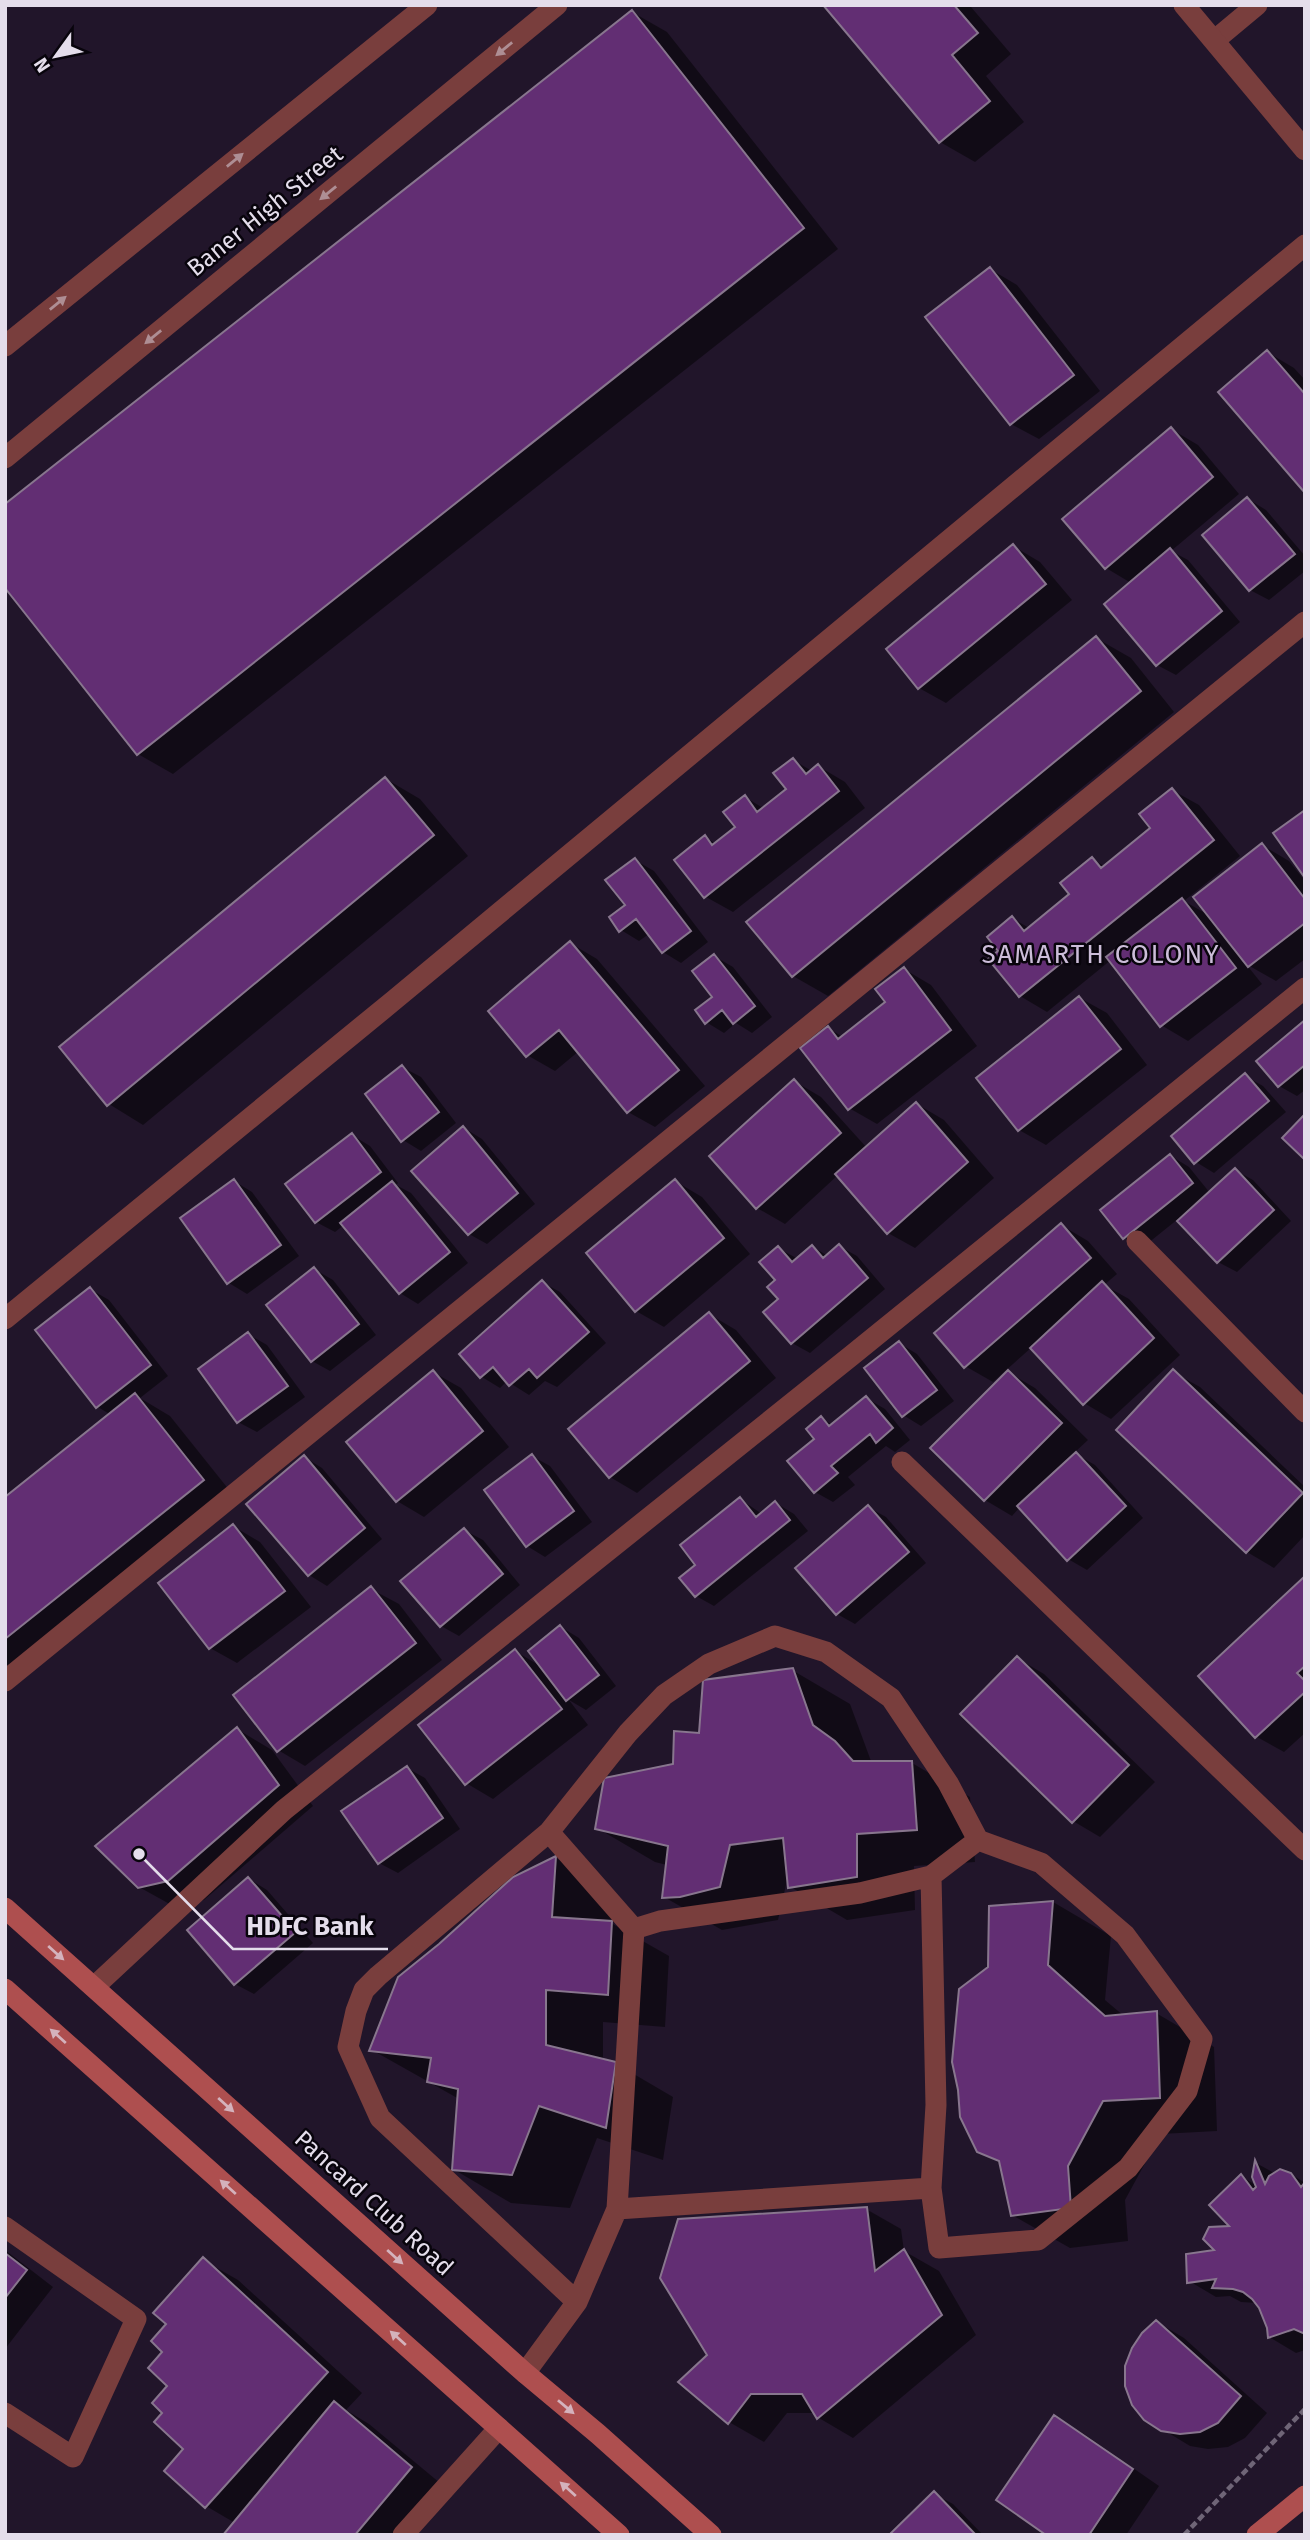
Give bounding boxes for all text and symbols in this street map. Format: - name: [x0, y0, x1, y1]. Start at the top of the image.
- north arrow: [21, 21, 91, 91]
- one-way arrow: [496, 41, 514, 56]
- text: N: [29, 53, 55, 77]
- street label: Baner High Street: [182, 140, 348, 282]
- one-way arrow: [226, 153, 244, 168]
- one-way arrow: [320, 185, 337, 200]
- one-way arrow: [49, 296, 67, 311]
- one-way arrow: [144, 329, 161, 344]
- district label: SAMARTH COLONY: [981, 939, 1221, 970]
- callout: HDFC Bank: [233, 1902, 388, 1949]
- text: HDFC Bank: [246, 1911, 374, 1942]
- one-way arrow: [47, 1945, 64, 1961]
- one-way arrow: [49, 2028, 67, 2044]
- one-way arrow: [217, 2097, 235, 2113]
- street label: Pancard Club Road: [289, 2125, 459, 2281]
- one-way arrow: [219, 2179, 237, 2195]
- one-way arrow: [386, 2249, 404, 2265]
- one-way arrow: [389, 2330, 407, 2346]
- one-way arrow: [556, 2400, 574, 2415]
- one-way arrow: [559, 2481, 577, 2497]

